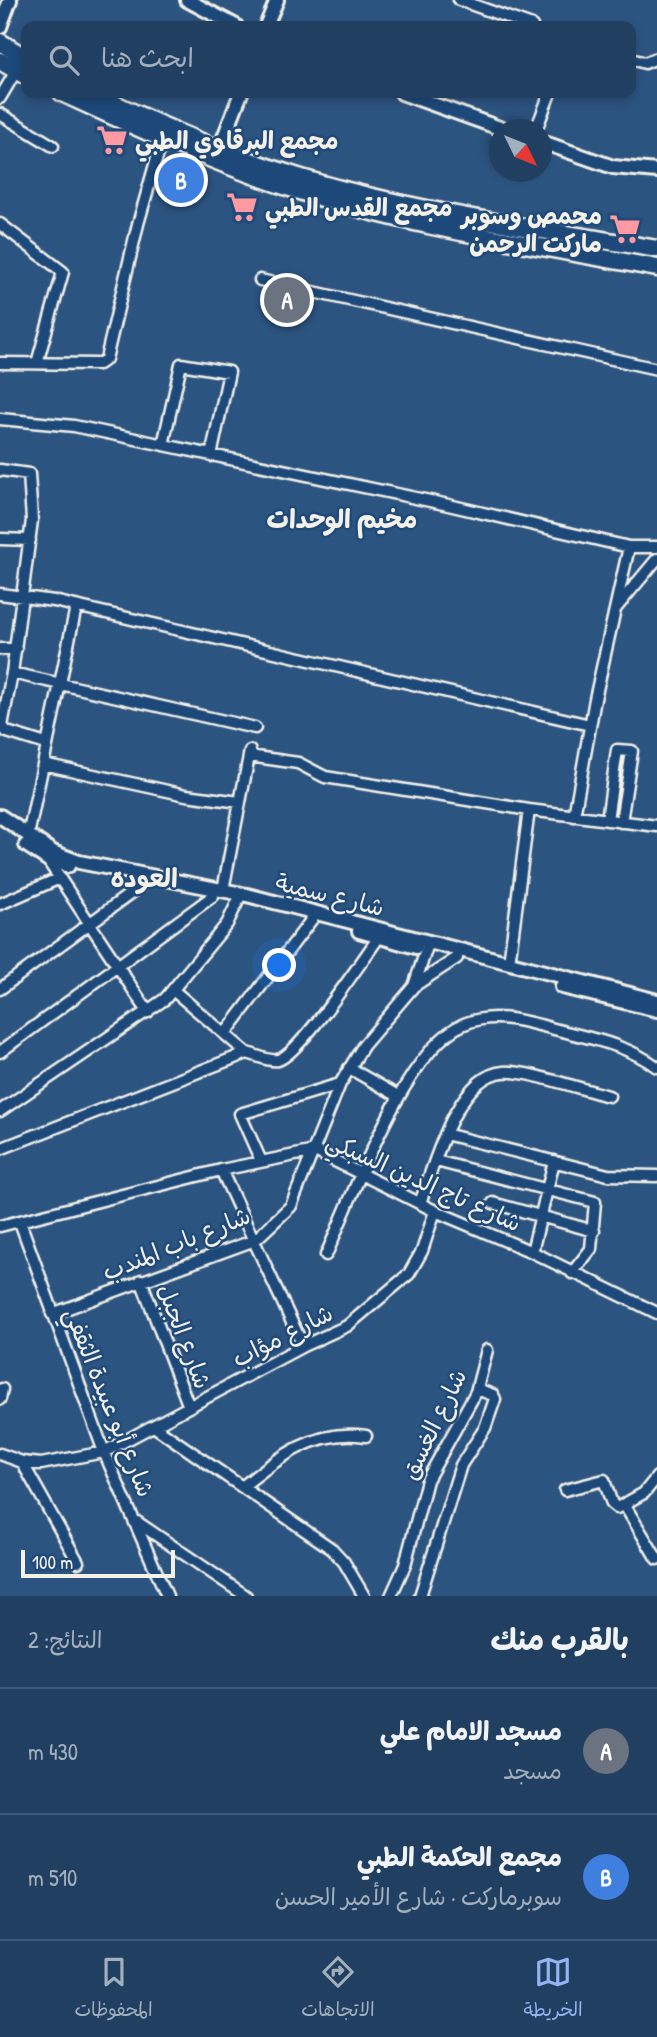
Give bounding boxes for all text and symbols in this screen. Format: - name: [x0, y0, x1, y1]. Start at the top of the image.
- search box: [21, 21, 636, 98]
- text: ابحث هنا: [101, 40, 194, 75]
- icon: search: [45, 41, 83, 79]
- north arrow: [489, 119, 552, 182]
- supermarket icon: مجمع البرقاوي الطبي: [95, 123, 129, 157]
- place label: مجمع البرقاوي الطبي: [135, 124, 338, 162]
- pin: B: [158, 154, 204, 206]
- supermarket icon: مجمع القدس الطبي: [225, 190, 259, 224]
- place label: مجمع القدس الطبي: [265, 191, 453, 229]
- place label: محمص وسوبر ماركت الرحمن: [460, 199, 602, 259]
- supermarket icon: محمص وسوبر ماركت الرحمن: [608, 212, 642, 246]
- pin: A: [264, 274, 310, 326]
- district label: مخيم الوحدات: [267, 501, 417, 539]
- district label: العوده: [110, 860, 178, 895]
- street label: شارع سمية: [272, 865, 388, 925]
- your location: [262, 948, 296, 982]
- street label: شارع تاج الدين السبكي: [319, 1124, 527, 1244]
- street label: شارع باب المندب: [97, 1199, 256, 1289]
- street label: شارع الجبل: [149, 1279, 220, 1394]
- street label: شارع مؤاب: [226, 1296, 339, 1376]
- street label: شارع أبو عبيدة الثقفي: [52, 1303, 163, 1504]
- street label: شارع الغسق: [393, 1363, 475, 1485]
- scale bar: [21, 1547, 175, 1579]
- text: 100 m: [32, 1549, 73, 1575]
- text: بالقرب منك: [491, 1619, 629, 1659]
- text: النتائج: 2: [28, 1624, 102, 1655]
- text: مسجد الامام علي: [380, 1713, 562, 1748]
- text: 430 m: [28, 1736, 78, 1767]
- text: A: [600, 1736, 612, 1767]
- text: مسجد: [503, 1755, 562, 1786]
- text: مجمع الحكمة الطبي: [357, 1839, 562, 1874]
- text: 510 m: [28, 1862, 77, 1893]
- text: B: [600, 1862, 612, 1893]
- text: سوبرماركت · شارع الأمير الحسن: [275, 1881, 562, 1912]
- tab: المحفوظات: [74, 1953, 153, 2026]
- tab: الاتجاهات: [301, 1953, 375, 2026]
- tab: الخريطة: [523, 1953, 583, 2026]

